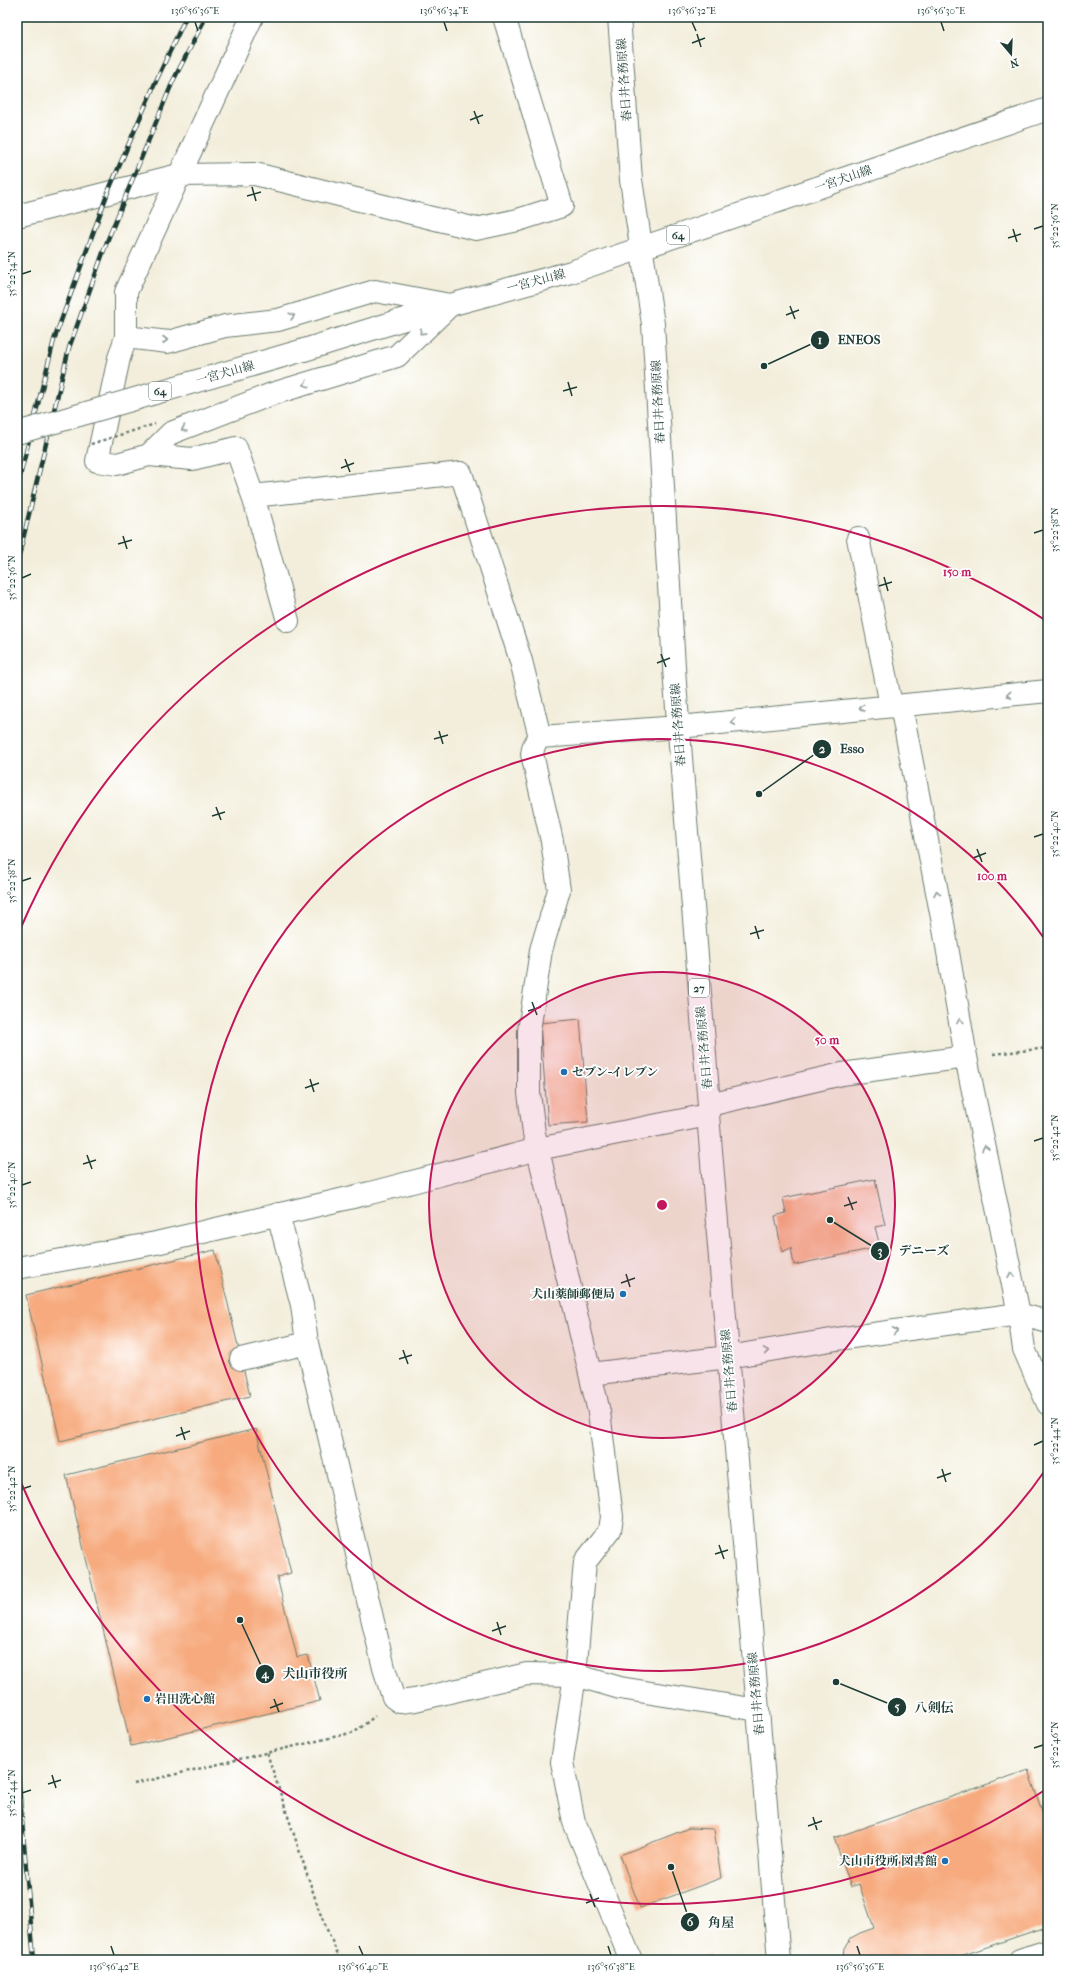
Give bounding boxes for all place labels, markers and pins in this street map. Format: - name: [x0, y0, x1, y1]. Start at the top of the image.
- callout: ENEOS: [810, 327, 889, 352]
- callout: Esso: [812, 736, 872, 761]
- place label: セブン-イレブン: [572, 1065, 658, 1079]
- marker: セブン-イレブン: [559, 1067, 569, 1077]
- centre of rings: [655, 1198, 669, 1212]
- callout: デニーズ: [870, 1238, 958, 1263]
- place label: 犬山薬師郵便局: [531, 1287, 615, 1301]
- marker: 犬山薬師郵便局: [618, 1289, 628, 1299]
- callout: 犬山市役所: [255, 1661, 356, 1686]
- place label: 岩田洗心館: [155, 1692, 215, 1706]
- marker: 岩田洗心館: [142, 1694, 152, 1704]
- callout: 八剣伝: [887, 1695, 962, 1720]
- place label: 犬山市役所 図書館: [838, 1854, 937, 1868]
- marker: 犬山市役所 図書館: [940, 1856, 950, 1866]
- callout: 角屋: [680, 1910, 742, 1935]

